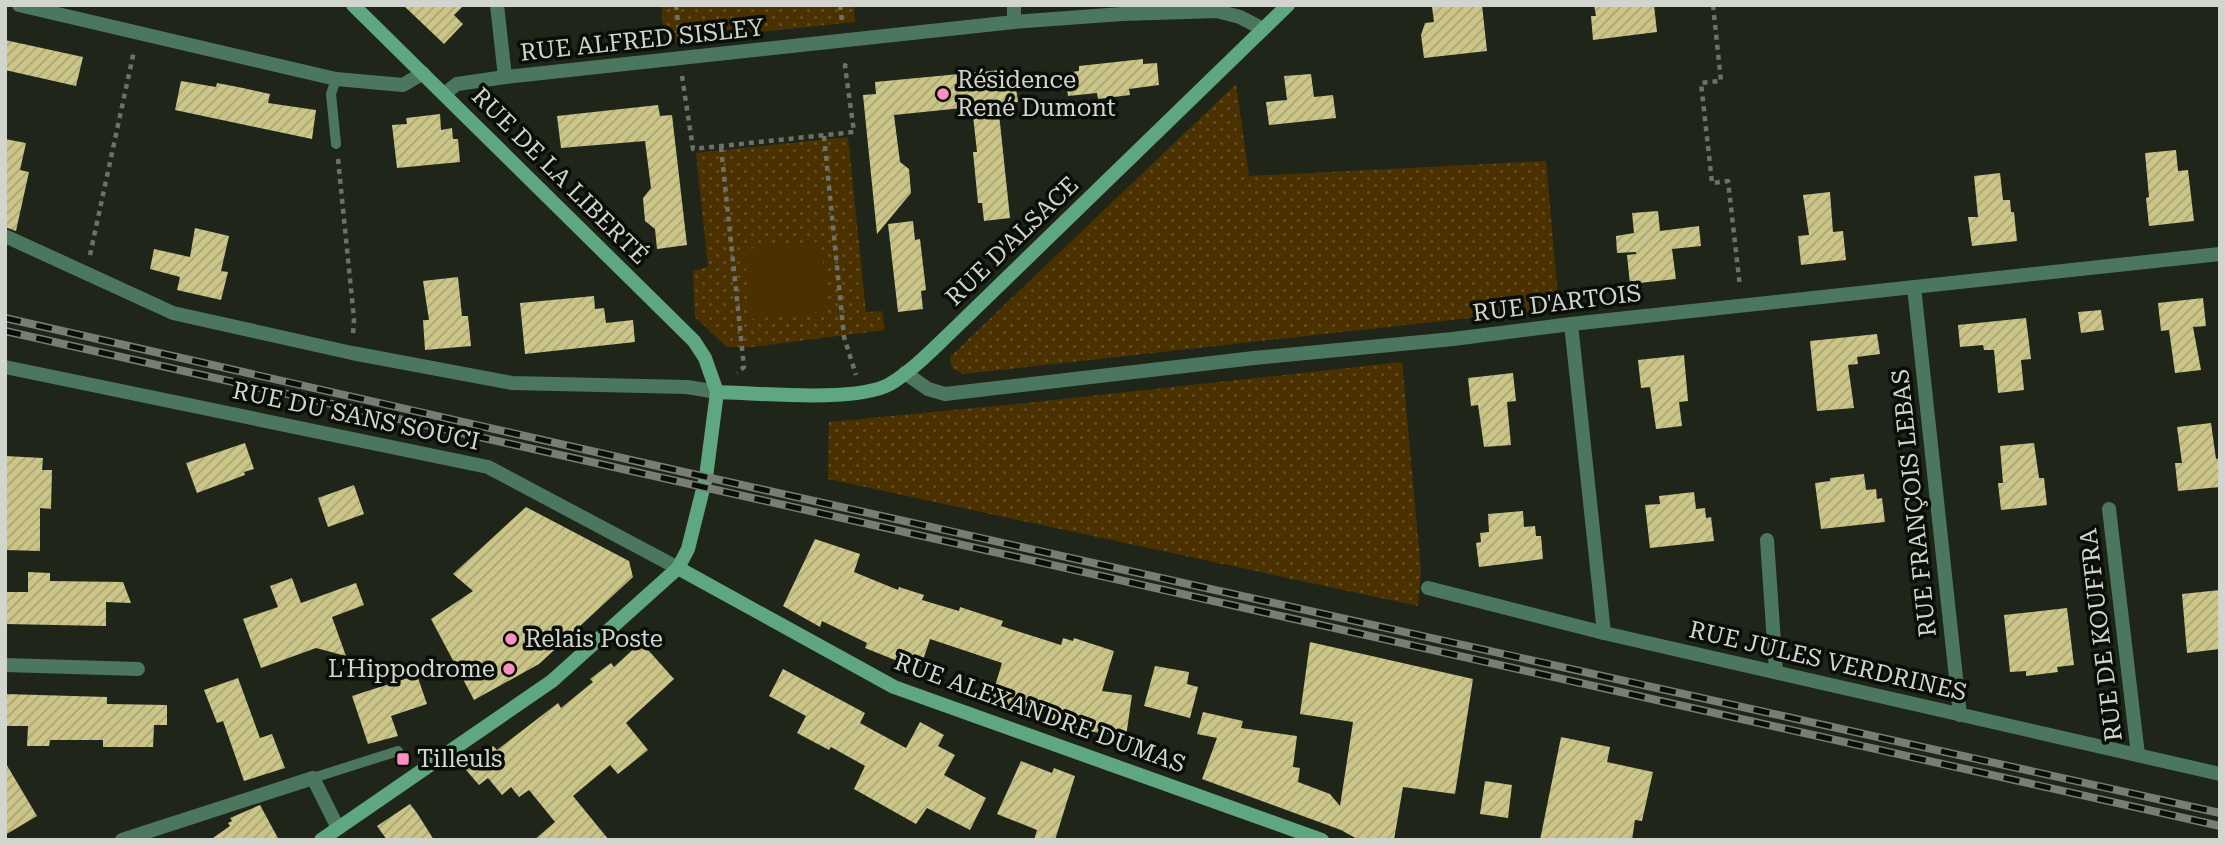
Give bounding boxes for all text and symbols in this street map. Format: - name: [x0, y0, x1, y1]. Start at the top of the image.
- street label: RUE ALFRED SISLEY: [519, 13, 766, 67]
- place label: Résidence René Dumont: [957, 66, 1116, 122]
- street label: RUE DE LA LIBERTÉ: [466, 81, 655, 270]
- marker: Résidence René Dumont: [935, 86, 951, 102]
- street label: RUE D'ALSACE: [940, 171, 1084, 311]
- street label: RUE D'ARTOIS: [1471, 279, 1643, 327]
- street label: RUE FRANÇOIS LEBAS: [1886, 368, 1942, 638]
- street label: RUE DU SANS SOUCI: [230, 376, 482, 456]
- street label: RUE DE KOUFFRA: [2074, 527, 2128, 743]
- street label: RUE JULES VERDRINES: [1686, 615, 1970, 707]
- place label: Relais Poste: [525, 625, 663, 653]
- marker: Relais Poste: [503, 631, 519, 647]
- street label: RUE ALEXANDRE DUMAS: [891, 647, 1189, 779]
- place label: L'Hippodrome: [328, 655, 495, 683]
- marker: L'Hippodrome: [501, 661, 517, 677]
- place label: Tilleuls: [417, 745, 503, 773]
- marker: Tilleuls: [395, 751, 411, 767]

